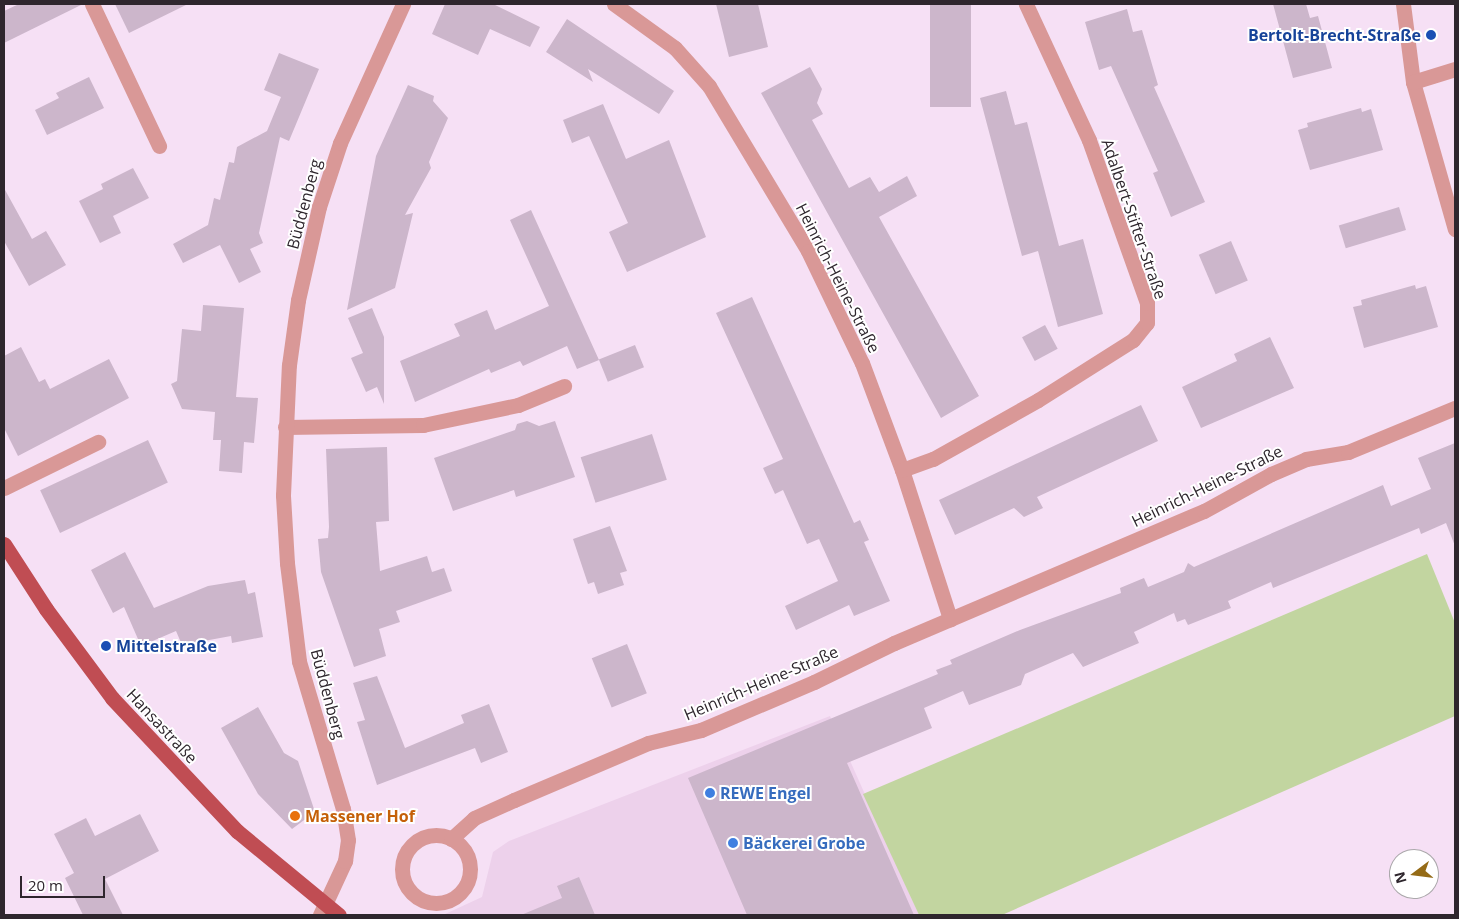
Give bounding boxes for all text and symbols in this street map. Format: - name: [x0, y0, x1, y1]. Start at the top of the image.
- place label: Bertolt-Brecht-Straße: [1248, 25, 1421, 45]
- marker: Bertolt-Brecht-Straße: [1425, 29, 1437, 41]
- street label: Adalbert-Stifter-Straße: [1098, 136, 1170, 302]
- street label: Büddenberg: [283, 157, 325, 251]
- street label: Heinrich-Heine-Straße: [792, 200, 884, 356]
- street label: Heinrich-Heine-Straße: [1128, 441, 1286, 531]
- place label: Mittelstraße: [116, 636, 217, 656]
- marker: Mittelstraße: [100, 640, 112, 652]
- street label: Heinrich-Heine-Straße: [681, 642, 841, 724]
- street label: Büddenberg: [307, 647, 349, 741]
- street label: Hansastraße: [123, 685, 201, 767]
- place label: REWE Engel: [720, 783, 811, 803]
- marker: REWE Engel: [704, 787, 716, 799]
- place label: Massener Hof: [305, 806, 415, 826]
- marker: Massener Hof: [289, 810, 301, 822]
- place label: Bäckerei Grobe: [743, 833, 865, 853]
- marker: Bäckerei Grobe: [727, 837, 739, 849]
- north arrow: [1389, 849, 1439, 899]
- scale bar: [22, 866, 108, 898]
- text: N: [1389, 870, 1411, 886]
- text: 20 m: [28, 875, 63, 895]

